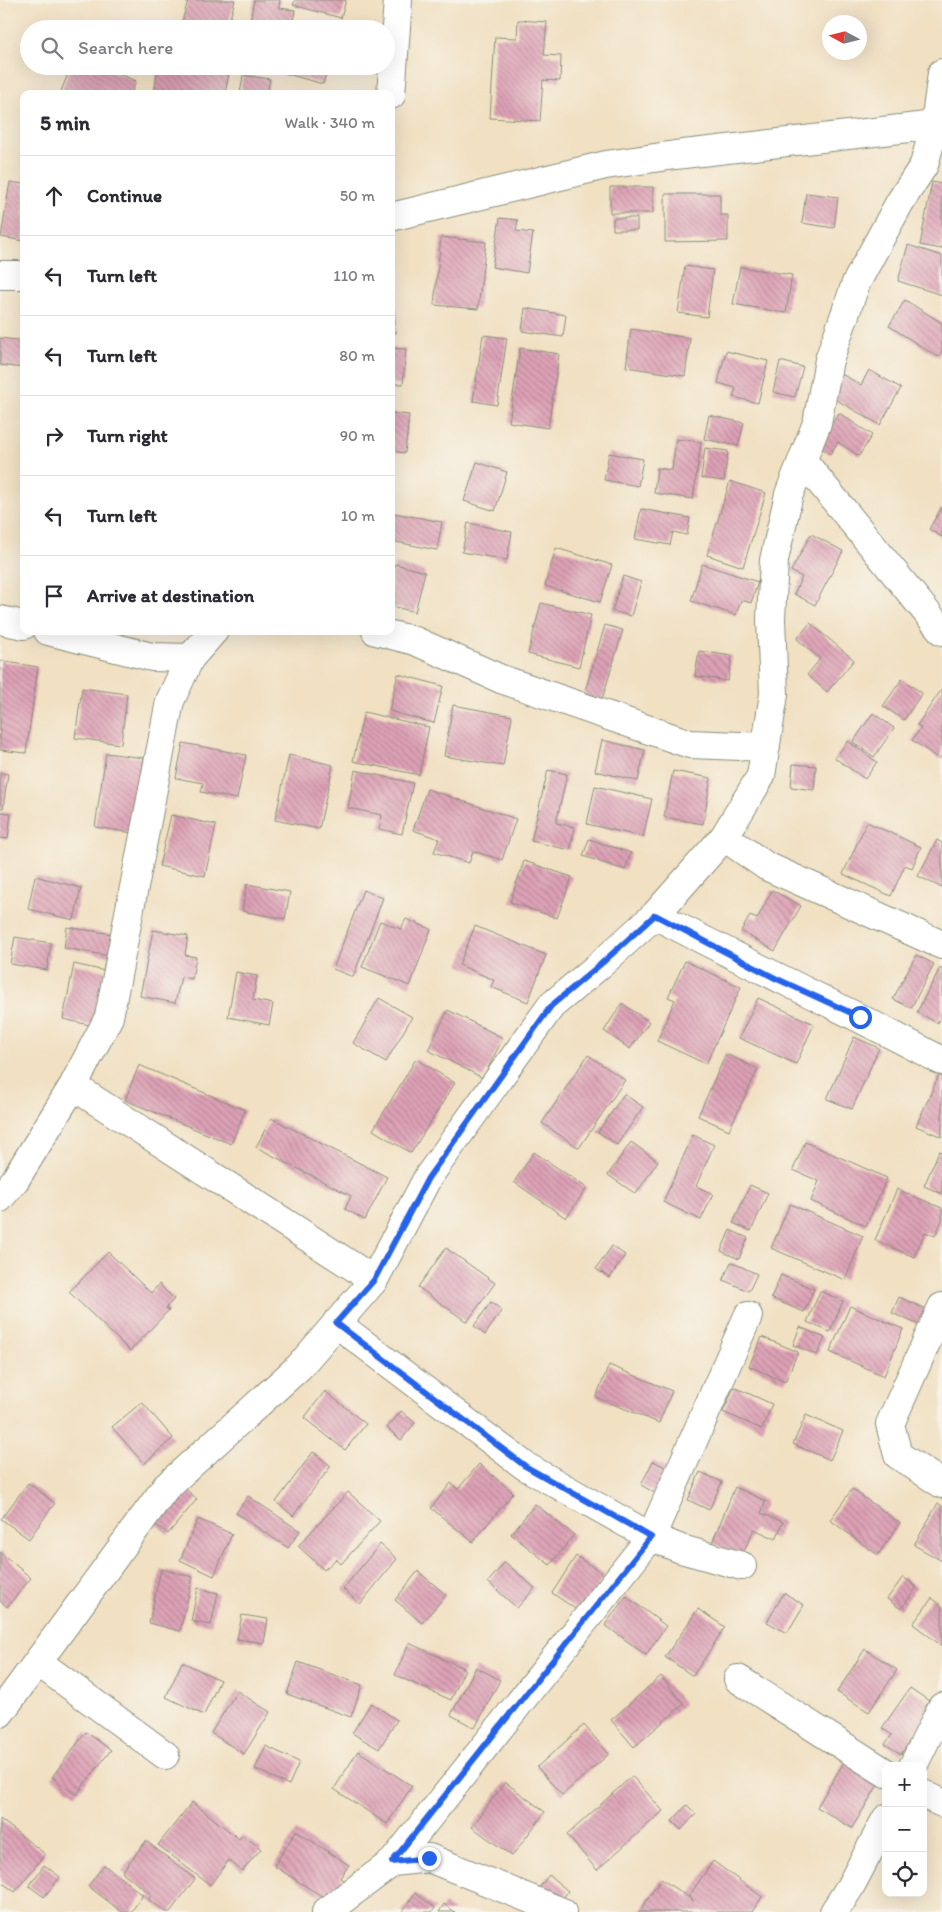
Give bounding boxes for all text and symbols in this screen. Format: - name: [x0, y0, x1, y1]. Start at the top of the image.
- north arrow: [822, 15, 867, 60]
- search box: [20, 20, 395, 75]
- icon: search: [38, 34, 66, 62]
- text: Search here: [78, 36, 173, 59]
- text: 5 min: [40, 110, 90, 135]
- text: Walk · 340 m: [285, 113, 375, 132]
- icon: ahead: [40, 182, 68, 210]
- text: Continue: [87, 184, 162, 207]
- text: 50 m: [340, 186, 375, 205]
- icon: left: [40, 262, 68, 290]
- text: Turn left: [87, 264, 157, 287]
- text: 110 m: [333, 266, 375, 285]
- icon: left: [40, 342, 68, 370]
- text: Turn left: [87, 344, 157, 367]
- text: 80 m: [339, 346, 375, 365]
- icon: right: [40, 422, 68, 450]
- text: Turn right: [87, 424, 168, 447]
- text: 90 m: [340, 426, 375, 445]
- icon: left: [40, 502, 68, 530]
- text: Turn left: [87, 504, 157, 527]
- text: 10 m: [341, 506, 375, 525]
- icon: arrive: [40, 582, 68, 610]
- text: Arrive at destination: [87, 584, 254, 607]
- route start: [849, 1006, 872, 1029]
- map controls: [882, 1762, 927, 1897]
- button: +: [882, 1762, 927, 1807]
- button: −: [882, 1807, 927, 1852]
- route end: [418, 1847, 441, 1870]
- button: locate: [882, 1852, 927, 1897]

